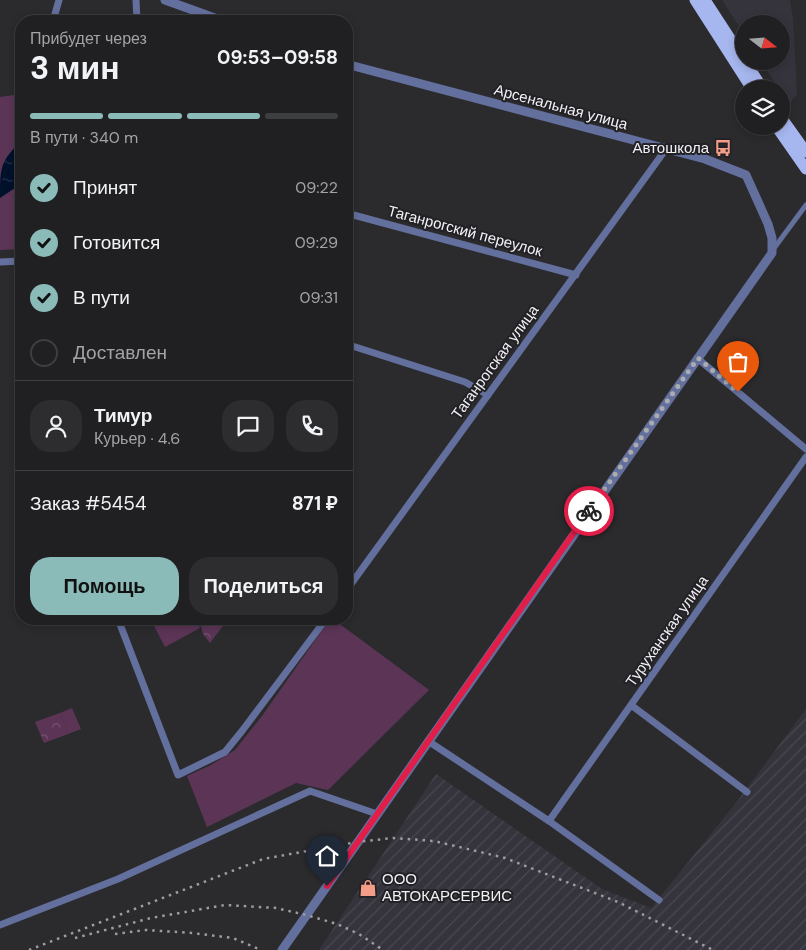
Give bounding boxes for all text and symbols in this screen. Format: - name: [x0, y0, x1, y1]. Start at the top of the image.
- north arrow: [735, 15, 790, 70]
- map controls: [735, 15, 790, 135]
- text: Прибудет через: [30, 28, 147, 49]
- text: 09:53–09:58: [217, 45, 338, 70]
- text: 3 мин: [30, 47, 120, 89]
- street label: Арсенальная улица: [492, 80, 631, 135]
- button: layers: [735, 80, 790, 135]
- text: В пути · 340 m: [30, 127, 138, 148]
- place label: Автошкола: [632, 138, 710, 158]
- bus stop icon: Автошкола: [713, 138, 733, 158]
- icon: check: [30, 174, 58, 202]
- text: Принят: [73, 175, 137, 200]
- text: 09:22: [295, 177, 338, 198]
- street label: Таганрогский переулок: [386, 201, 545, 261]
- icon: check: [30, 229, 58, 257]
- text: Готовится: [73, 230, 160, 255]
- text: 09:29: [295, 232, 338, 253]
- icon: check: [30, 284, 58, 312]
- text: В пути: [73, 285, 130, 310]
- text: 09:31: [300, 287, 338, 308]
- street label: Таганрогская улица: [447, 300, 544, 423]
- text: Доставлен: [73, 340, 167, 365]
- pin: [717, 341, 759, 392]
- icon: bag: [724, 348, 752, 376]
- button: person: [30, 400, 82, 452]
- button: chat: [222, 400, 274, 452]
- button: phone: [286, 400, 338, 452]
- text: Тимур: [94, 403, 152, 428]
- text: Курьер · 4.6: [94, 428, 180, 449]
- courier: [564, 486, 614, 536]
- text: Заказ #5454: [30, 491, 146, 516]
- text: 871 ₽: [292, 491, 338, 516]
- icon: bike: [575, 497, 603, 525]
- button: Помощь: [30, 557, 179, 615]
- button: Поделиться: [189, 557, 338, 615]
- street label: Туруханская улица: [621, 571, 713, 691]
- pin: [306, 835, 348, 886]
- icon: home: [313, 842, 341, 870]
- place label: ООО АВТОКАРСЕРВИС: [382, 869, 512, 906]
- shop icon: ООО АВТОКАРСЕРВИС: [358, 878, 378, 898]

